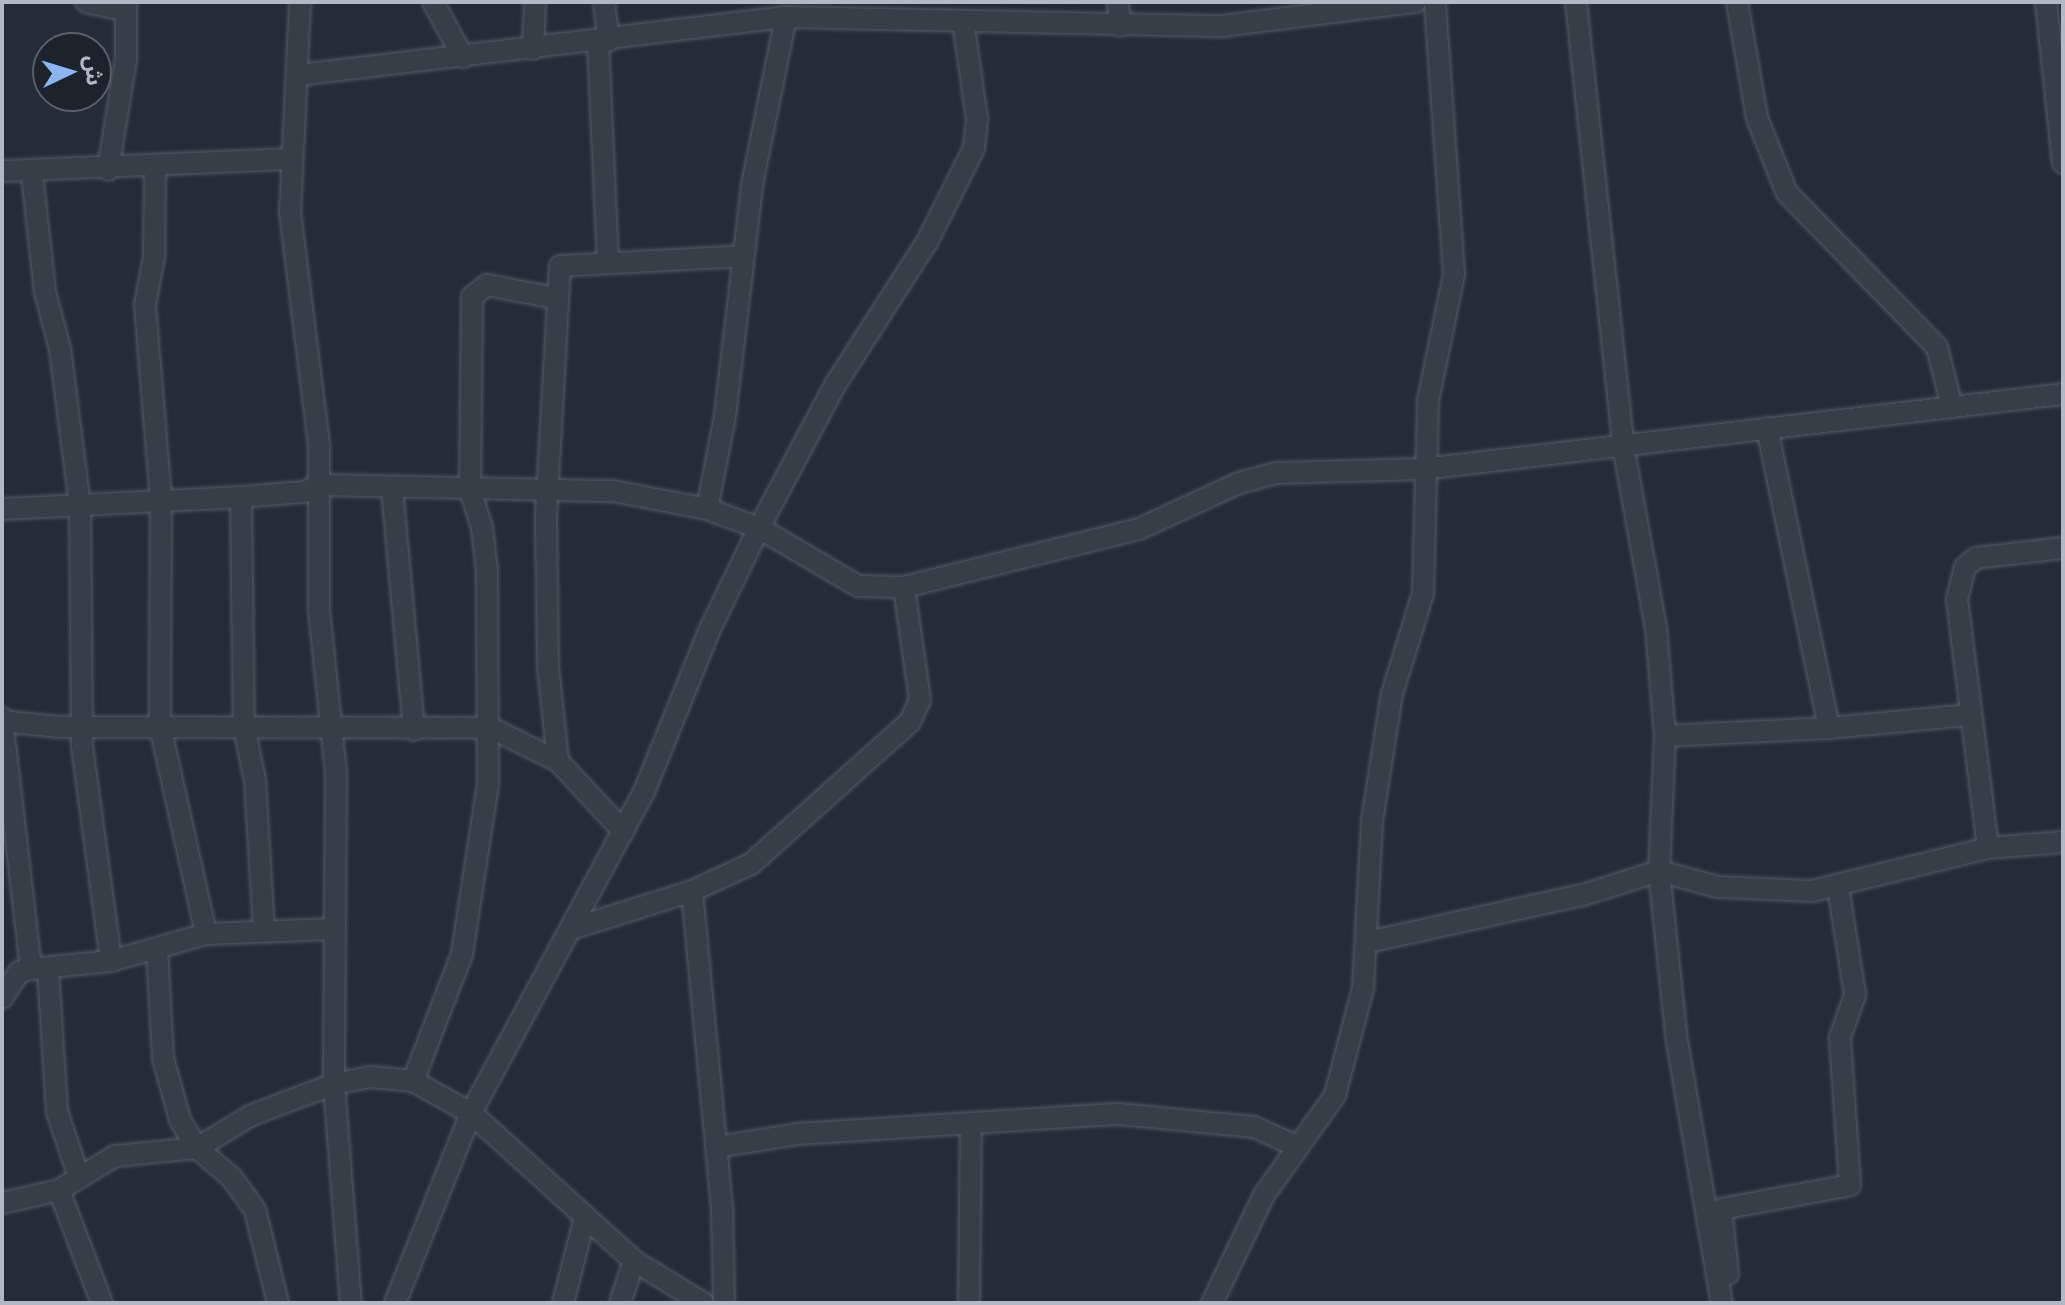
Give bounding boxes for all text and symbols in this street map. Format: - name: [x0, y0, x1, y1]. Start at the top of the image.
- north arrow: [32, 32, 112, 112]
- text: ش: [80, 55, 108, 86]

